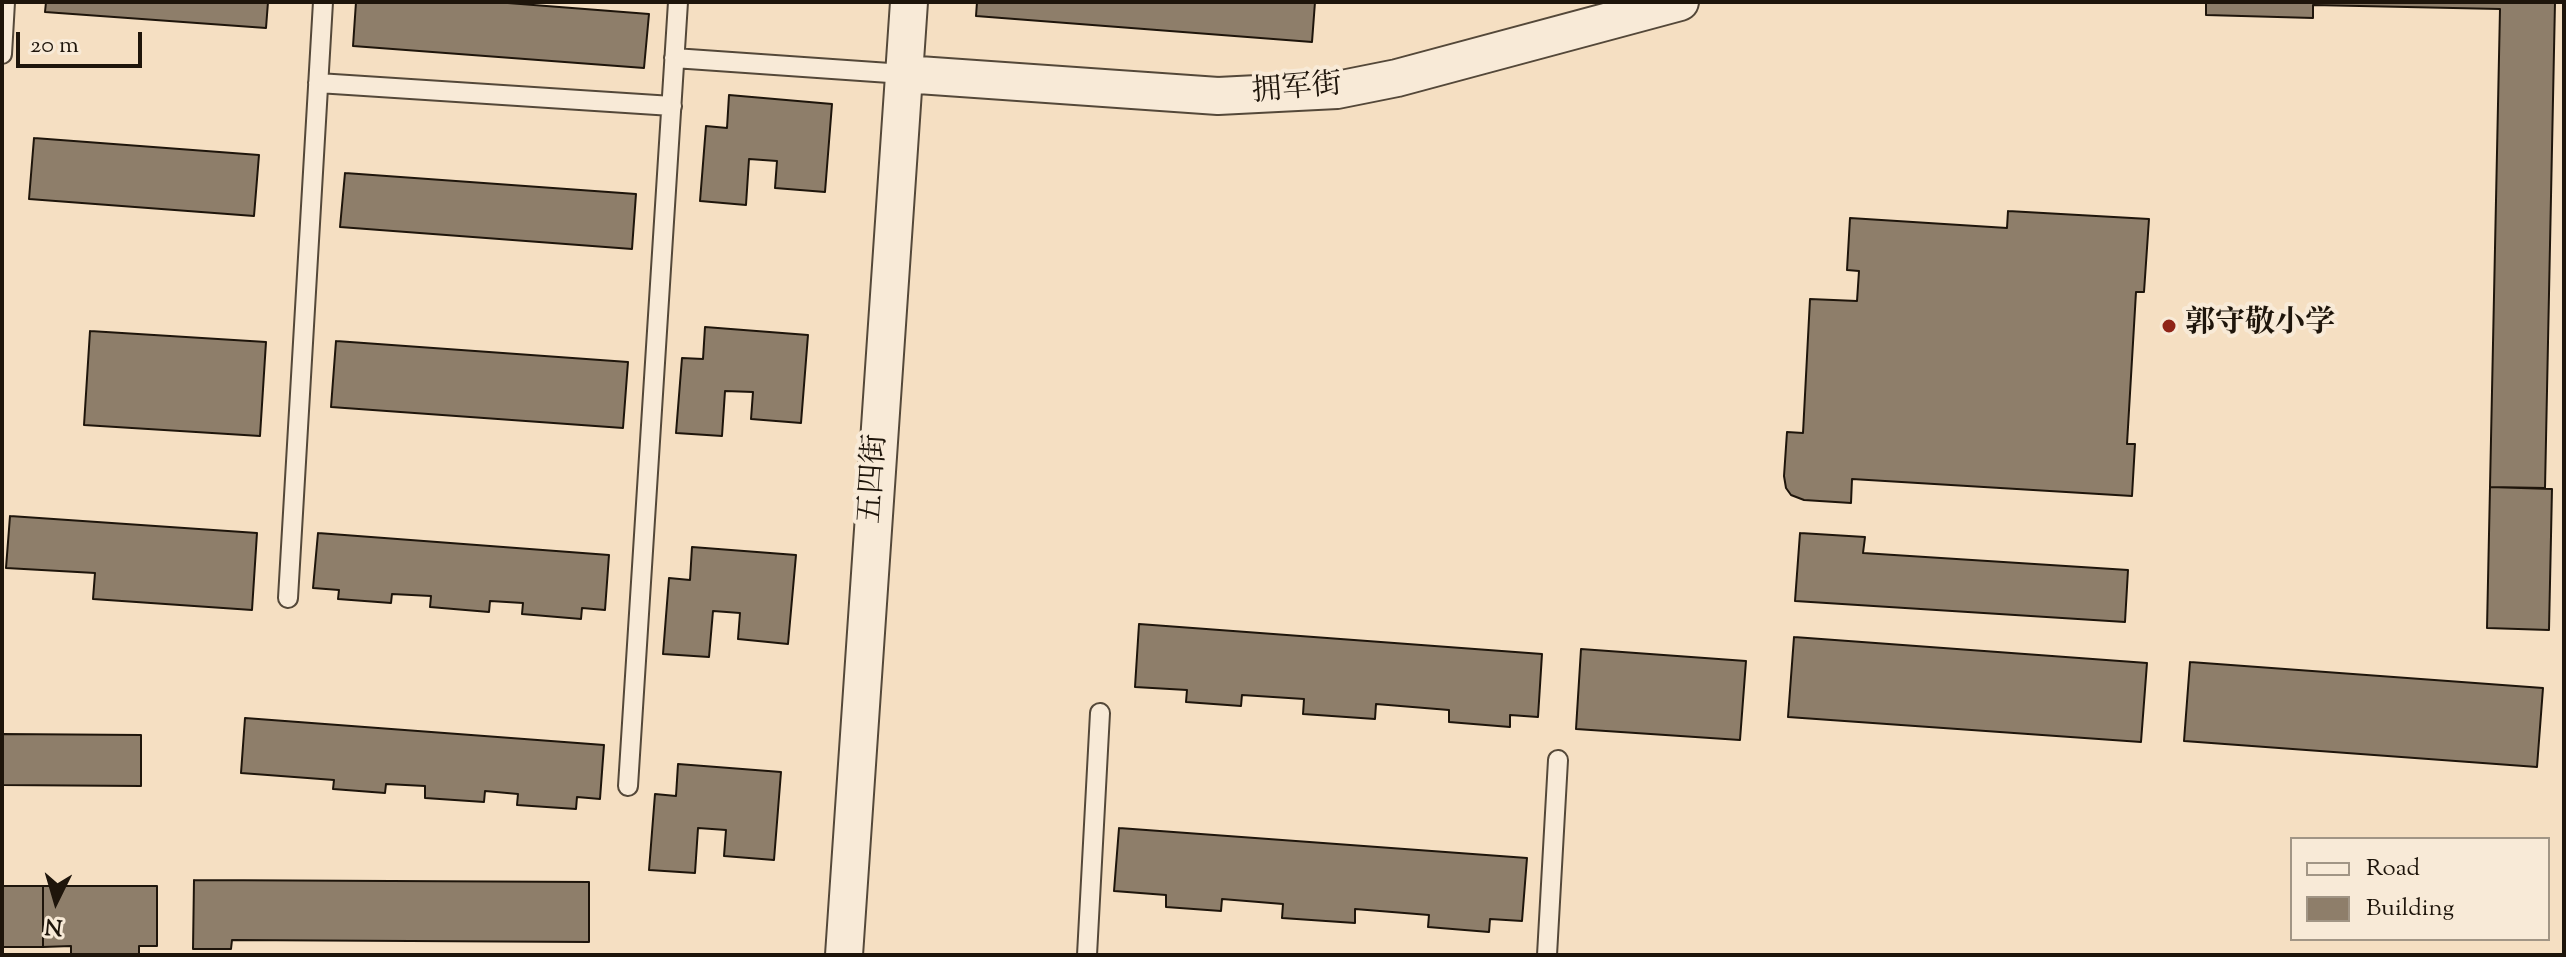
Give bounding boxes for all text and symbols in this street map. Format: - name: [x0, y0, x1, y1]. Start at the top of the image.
- scale bar: [20, 16, 146, 66]
- text: 20 m: [30, 29, 79, 63]
- street label: 拥军街: [1251, 69, 1343, 113]
- place label: 郭守敬小学: [2185, 308, 2335, 344]
- marker: 郭守敬小学: [2160, 317, 2178, 335]
- street label: 五四街: [855, 433, 897, 525]
- legend: [2290, 837, 2550, 941]
- text: Road: [2366, 852, 2420, 886]
- north arrow: [16, 861, 96, 941]
- text: Building: [2366, 892, 2454, 926]
- text: N: [44, 908, 64, 942]

